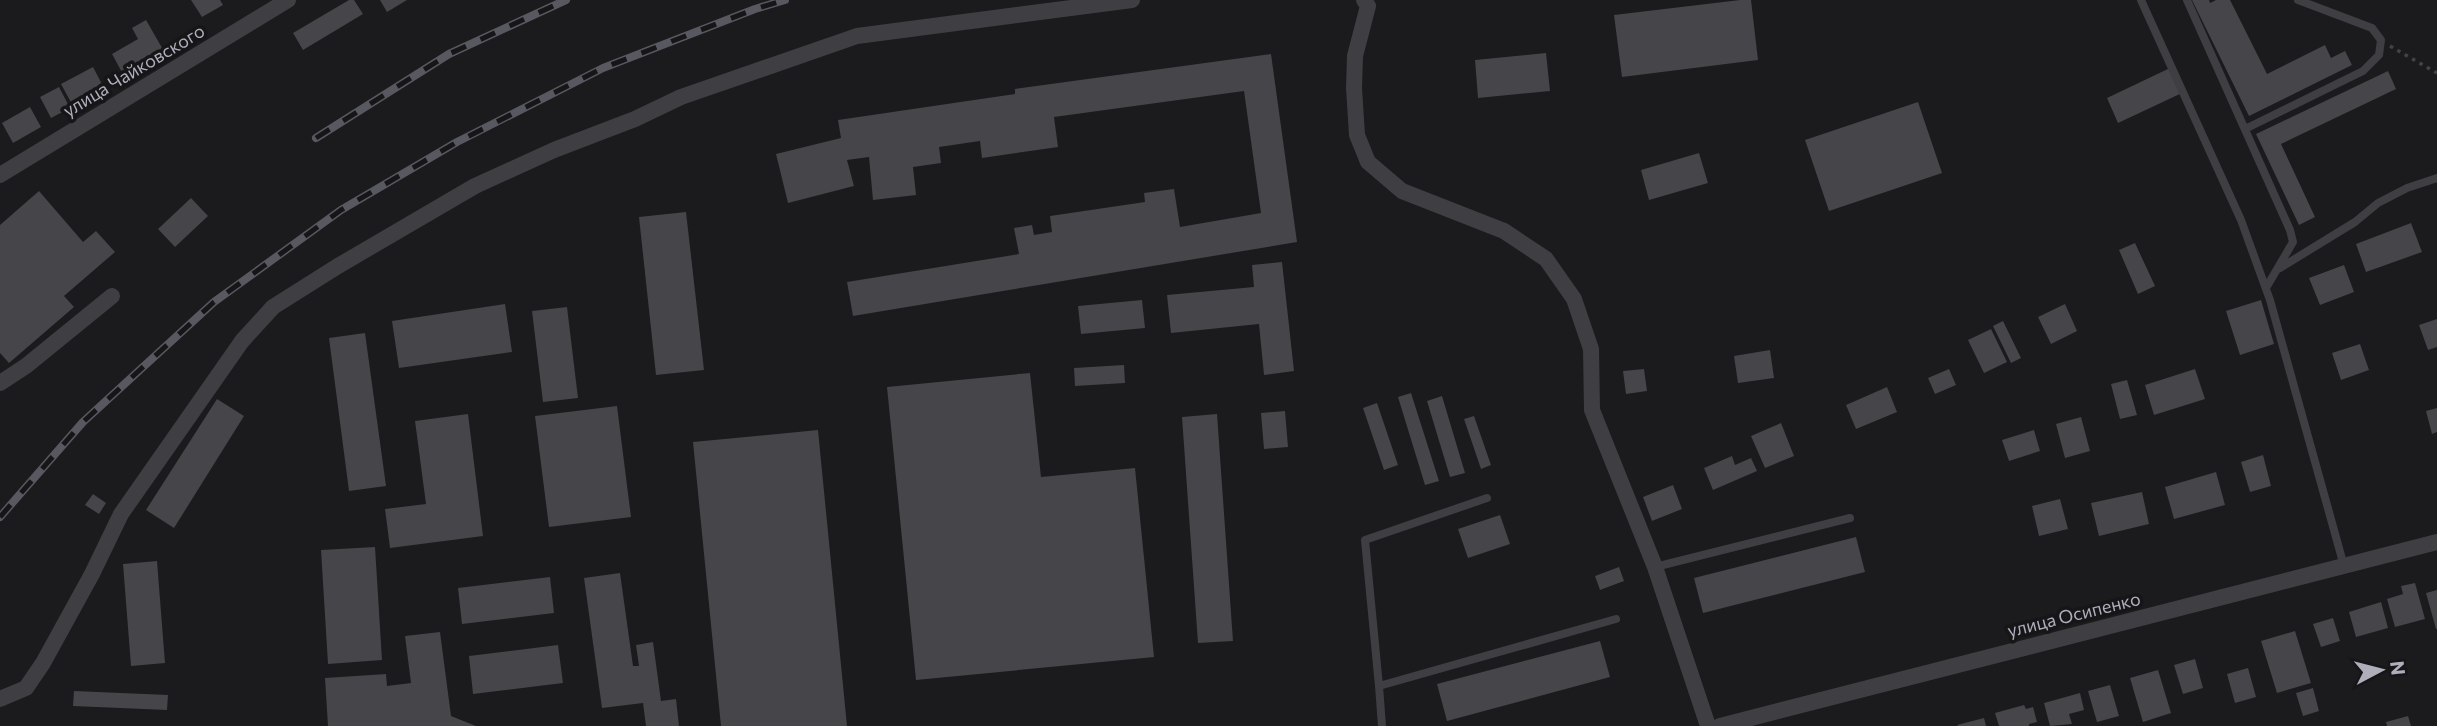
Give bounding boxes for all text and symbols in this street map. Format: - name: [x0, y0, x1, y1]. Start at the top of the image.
- street label: улица Чайковского: [59, 19, 208, 121]
- street label: улица Осипенко: [2005, 587, 2143, 641]
- north arrow: [2346, 635, 2416, 705]
- text: N: [2386, 659, 2411, 676]

